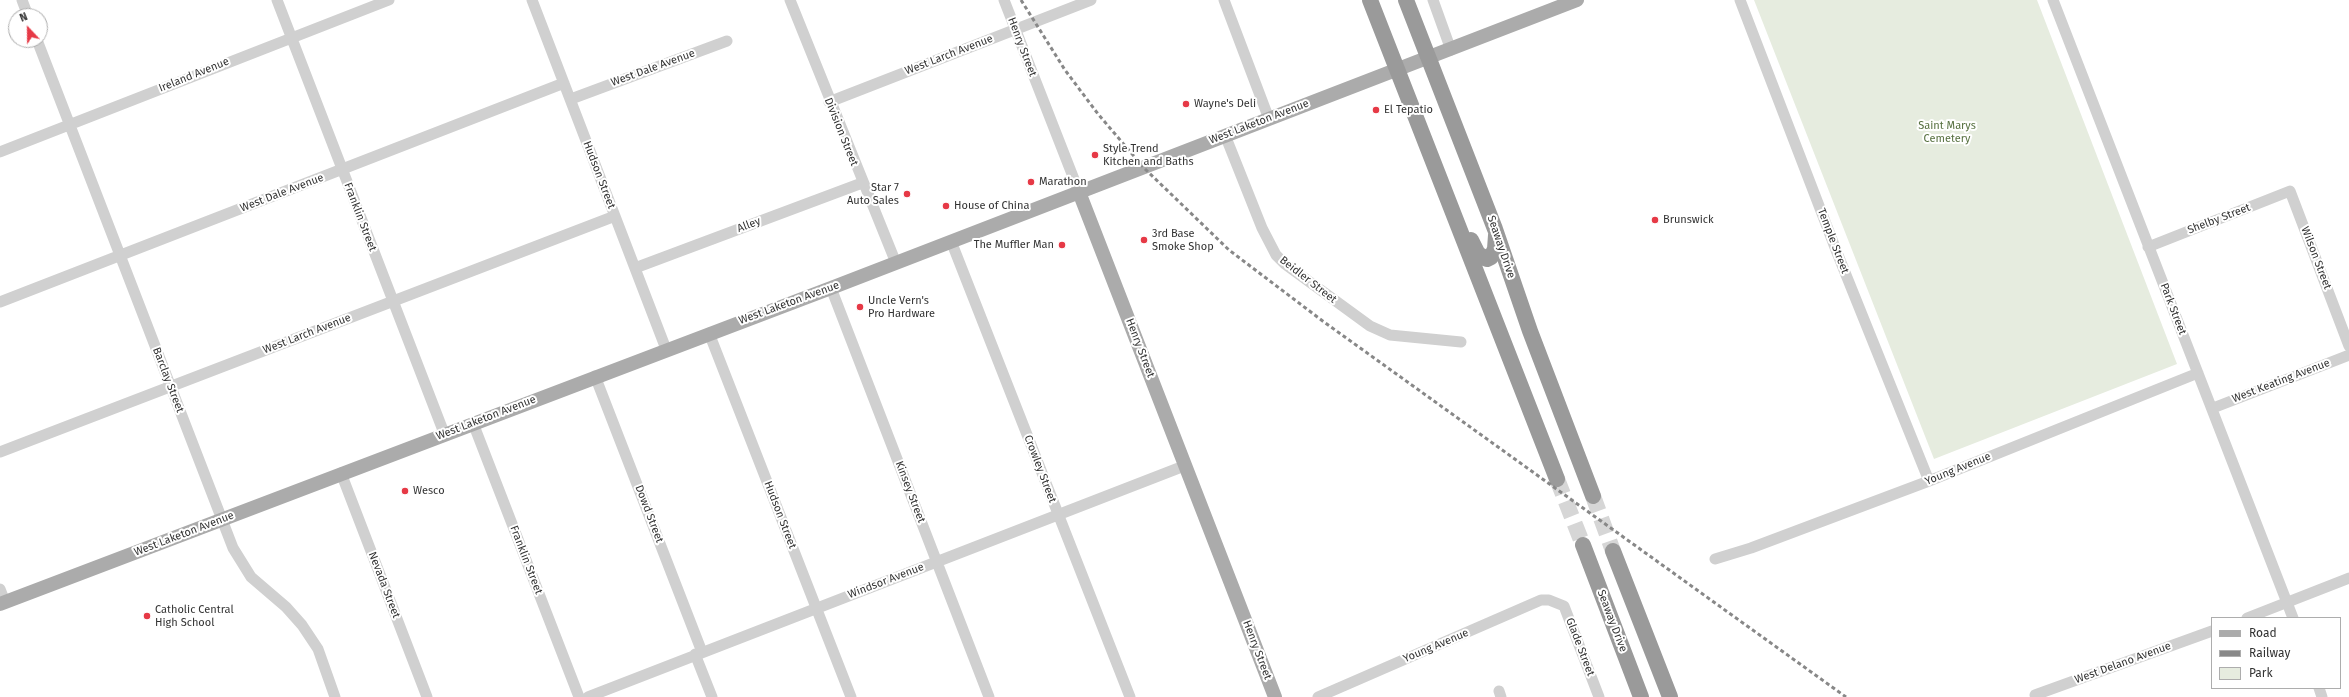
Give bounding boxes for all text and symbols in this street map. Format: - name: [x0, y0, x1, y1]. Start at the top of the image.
- north arrow: [8, 8, 48, 48]
- text: N: [18, 10, 30, 25]
- street label: Henry Street: [1005, 16, 1039, 78]
- street label: West Larch Avenue: [903, 32, 995, 78]
- street label: West Dale Avenue: [609, 47, 697, 89]
- street label: Ireland Avenue: [157, 55, 231, 95]
- street label: Division Street: [821, 96, 861, 168]
- place label: Wayne's Deli: [1194, 97, 1256, 111]
- street label: West Laketon Avenue: [1207, 97, 1311, 147]
- marker: Wayne's Deli: [1181, 99, 1191, 109]
- place label: El Tepatio: [1384, 103, 1433, 117]
- marker: El Tepatio: [1371, 105, 1381, 115]
- park label: Saint Marys Cemetery: [1918, 119, 1976, 145]
- street label: Hudson Street: [580, 139, 618, 211]
- place label: Style Trend Kitchen and Baths: [1103, 142, 1194, 168]
- marker: Style Trend Kitchen and Baths: [1090, 150, 1100, 160]
- street label: West Dale Avenue: [238, 171, 326, 215]
- place label: Marathon: [1039, 175, 1087, 189]
- marker: Marathon: [1026, 177, 1036, 187]
- street label: Franklin Street: [341, 181, 379, 253]
- place label: Star 7 Auto Sales: [847, 181, 899, 207]
- marker: Star 7 Auto Sales: [902, 189, 912, 199]
- place label: House of China: [954, 199, 1029, 213]
- marker: House of China: [941, 201, 951, 211]
- street label: Shelby Street: [2186, 201, 2252, 237]
- street label: Temple Street: [1814, 206, 1852, 276]
- place label: Brunswick: [1663, 213, 1714, 227]
- street label: Seaway Drive: [1484, 214, 1518, 280]
- street label: Alley: [735, 215, 763, 235]
- marker: Brunswick: [1650, 215, 1660, 225]
- street label: Wilson Street: [2298, 225, 2334, 291]
- place label: 3rd Base Smoke Shop: [1152, 227, 1214, 253]
- marker: 3rd Base Smoke Shop: [1139, 235, 1149, 245]
- place label: The Muffler Man: [974, 238, 1054, 252]
- marker: The Muffler Man: [1057, 240, 1067, 250]
- street label: Beidler Street: [1277, 254, 1339, 306]
- street label: West Laketon Avenue: [737, 279, 841, 327]
- street label: Park Street: [2157, 281, 2189, 337]
- place label: Uncle Vern's Pro Hardware: [868, 294, 935, 320]
- marker: Uncle Vern's Pro Hardware: [855, 302, 865, 312]
- street label: West Larch Avenue: [261, 311, 353, 357]
- street label: Henry Street: [1123, 317, 1157, 379]
- street label: Barclay Street: [149, 345, 187, 415]
- street label: West Keating Avenue: [2230, 356, 2332, 406]
- street label: West Laketon Avenue: [434, 393, 538, 443]
- street label: Crowley Street: [1021, 433, 1059, 505]
- street label: Young Avenue: [1923, 450, 1993, 488]
- street label: Kinsey Street: [892, 459, 928, 525]
- street label: Hudson Street: [761, 479, 799, 551]
- street label: Dowd Street: [632, 483, 666, 545]
- place label: Wesco: [413, 484, 445, 498]
- marker: Wesco: [400, 486, 410, 496]
- street label: West Laketon Avenue: [132, 509, 236, 559]
- street label: Franklin Street: [507, 524, 545, 596]
- street label: Nevada Street: [365, 550, 403, 620]
- street label: Windsor Avenue: [846, 560, 926, 602]
- street label: Seaway Drive: [1594, 588, 1630, 654]
- place label: Catholic Central High School: [155, 603, 234, 629]
- marker: Catholic Central High School: [142, 611, 152, 621]
- street label: Glade Street: [1563, 616, 1597, 678]
- legend: [2211, 617, 2341, 689]
- street label: Henry Street: [1240, 619, 1274, 681]
- street label: Young Avenue: [1401, 626, 1471, 666]
- text: Road: [2249, 626, 2277, 640]
- street label: West Delano Avenue: [2073, 639, 2173, 687]
- text: Railway: [2249, 646, 2290, 660]
- text: Park: [2249, 666, 2273, 680]

